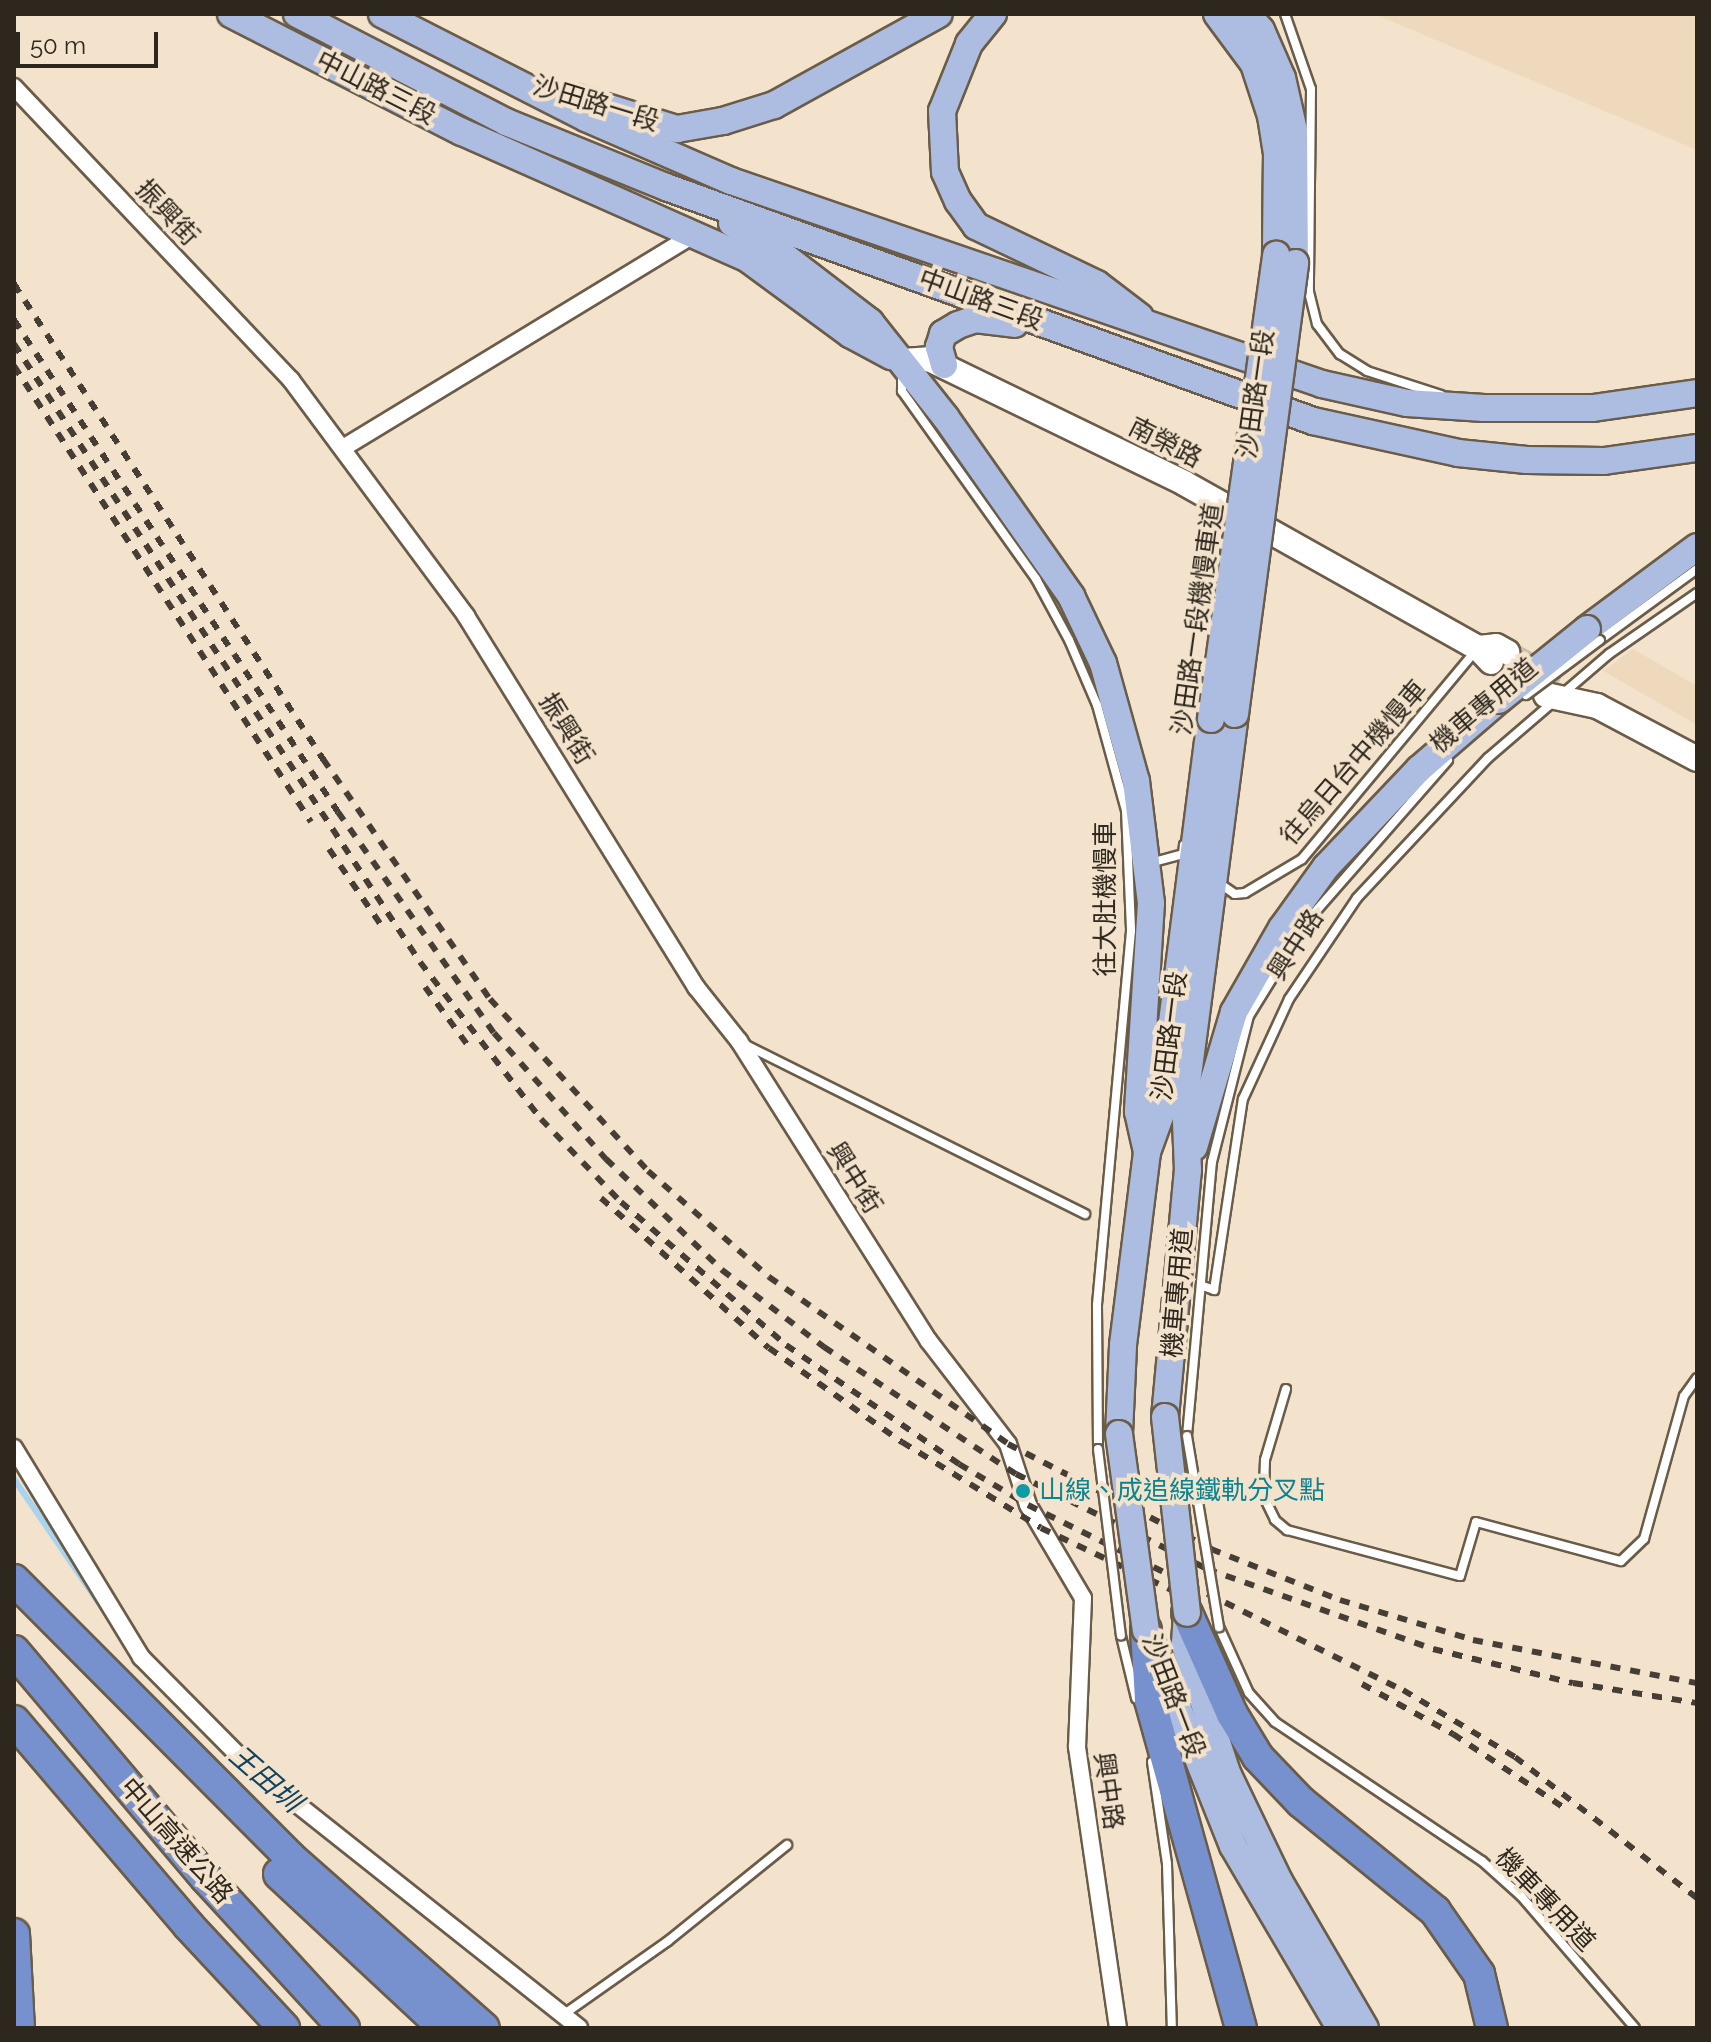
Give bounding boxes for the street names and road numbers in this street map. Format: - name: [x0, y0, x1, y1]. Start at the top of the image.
- street label: 中山路三段: [311, 45, 441, 131]
- street label: 沙田路一段: [529, 70, 663, 138]
- street label: 振興街: [129, 174, 205, 252]
- street label: 中山路三段: [915, 263, 1047, 337]
- street label: 沙田路一段: [1232, 327, 1280, 461]
- street label: 南榮路: [1123, 411, 1207, 475]
- street label: 沙田路一段機慢車道: [1166, 501, 1230, 737]
- street label: 機車專用道: [1424, 652, 1544, 760]
- street label: 往烏日台中機慢車: [1274, 674, 1434, 852]
- street label: 振興街: [532, 688, 600, 770]
- street label: 往大肚機慢車: [1090, 821, 1122, 977]
- street label: 興中路: [1262, 904, 1330, 986]
- street label: 沙田路一段: [1147, 970, 1193, 1102]
- street label: 興中街: [820, 1137, 888, 1219]
- street label: 機車專用道: [1157, 1227, 1199, 1359]
- street label: 沙田路一段: [1135, 1630, 1211, 1762]
- street label: 興中路: [1087, 1750, 1129, 1832]
- street label: 中山高速公路: [113, 1772, 239, 1910]
- street label: 機車專用道: [1489, 1842, 1601, 1958]

